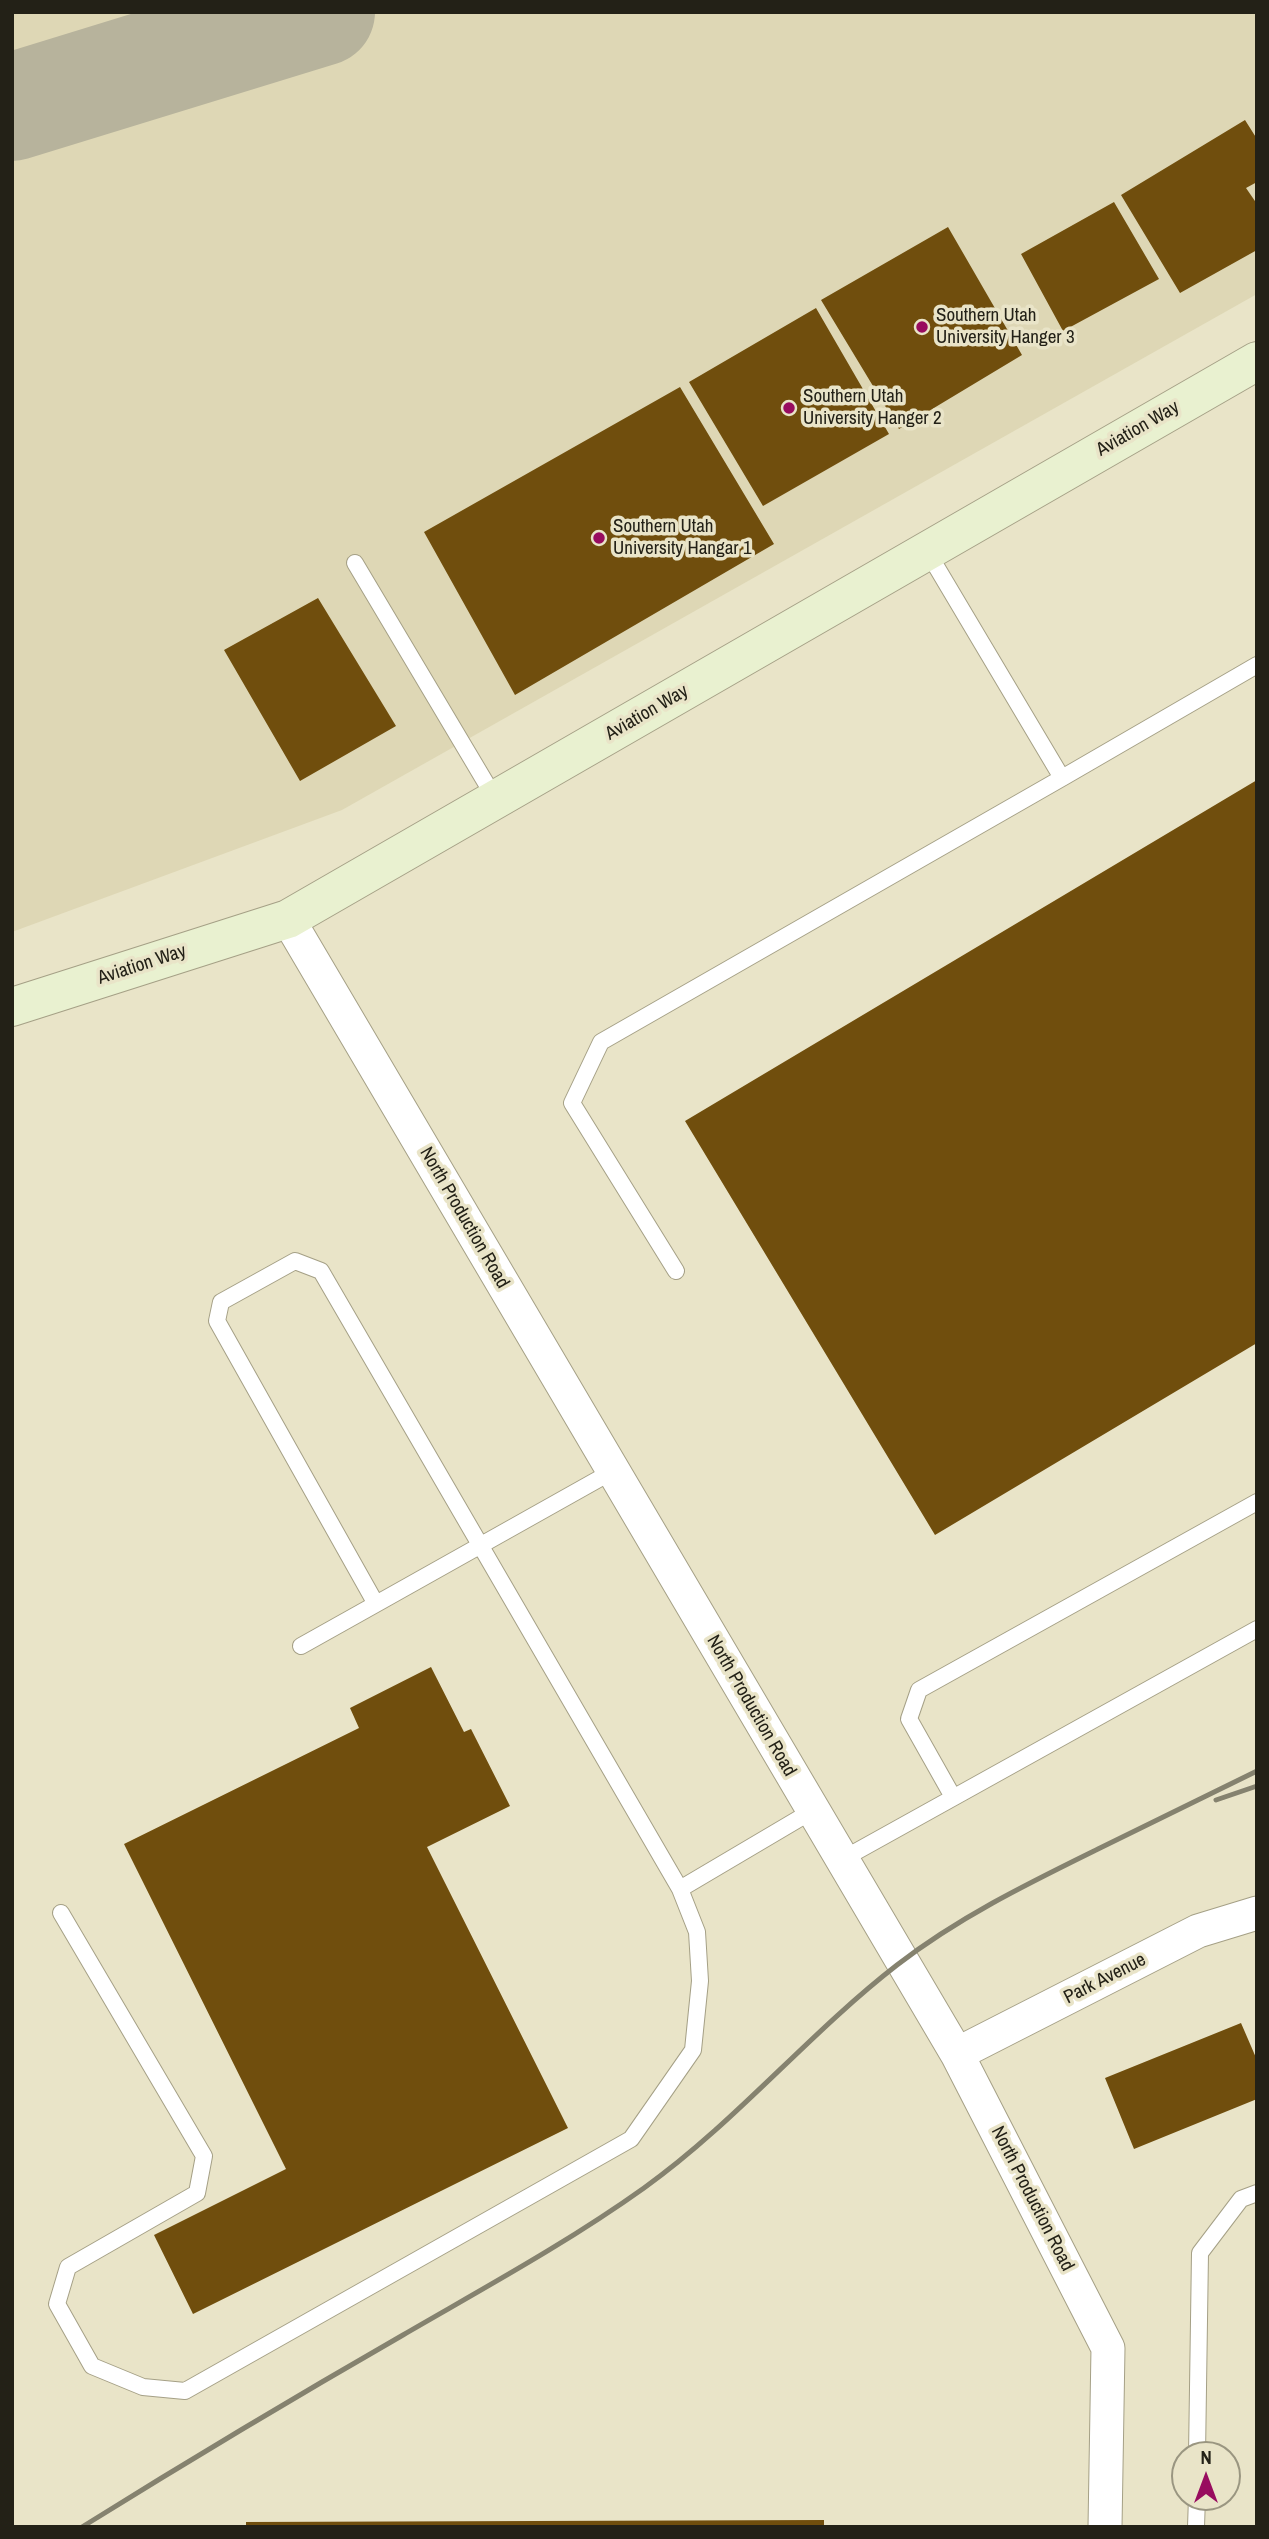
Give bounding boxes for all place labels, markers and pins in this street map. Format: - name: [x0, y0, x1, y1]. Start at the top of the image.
- place label: Southern Utah University Hanger 3: [936, 305, 1075, 349]
- marker: Southern Utah University Hanger 3: [914, 319, 930, 335]
- place label: Southern Utah University Hanger 2: [803, 386, 942, 430]
- marker: Southern Utah University Hanger 2: [781, 400, 797, 416]
- place label: Southern Utah University Hangar 1: [613, 516, 752, 560]
- marker: Southern Utah University Hangar 1: [591, 530, 607, 546]

